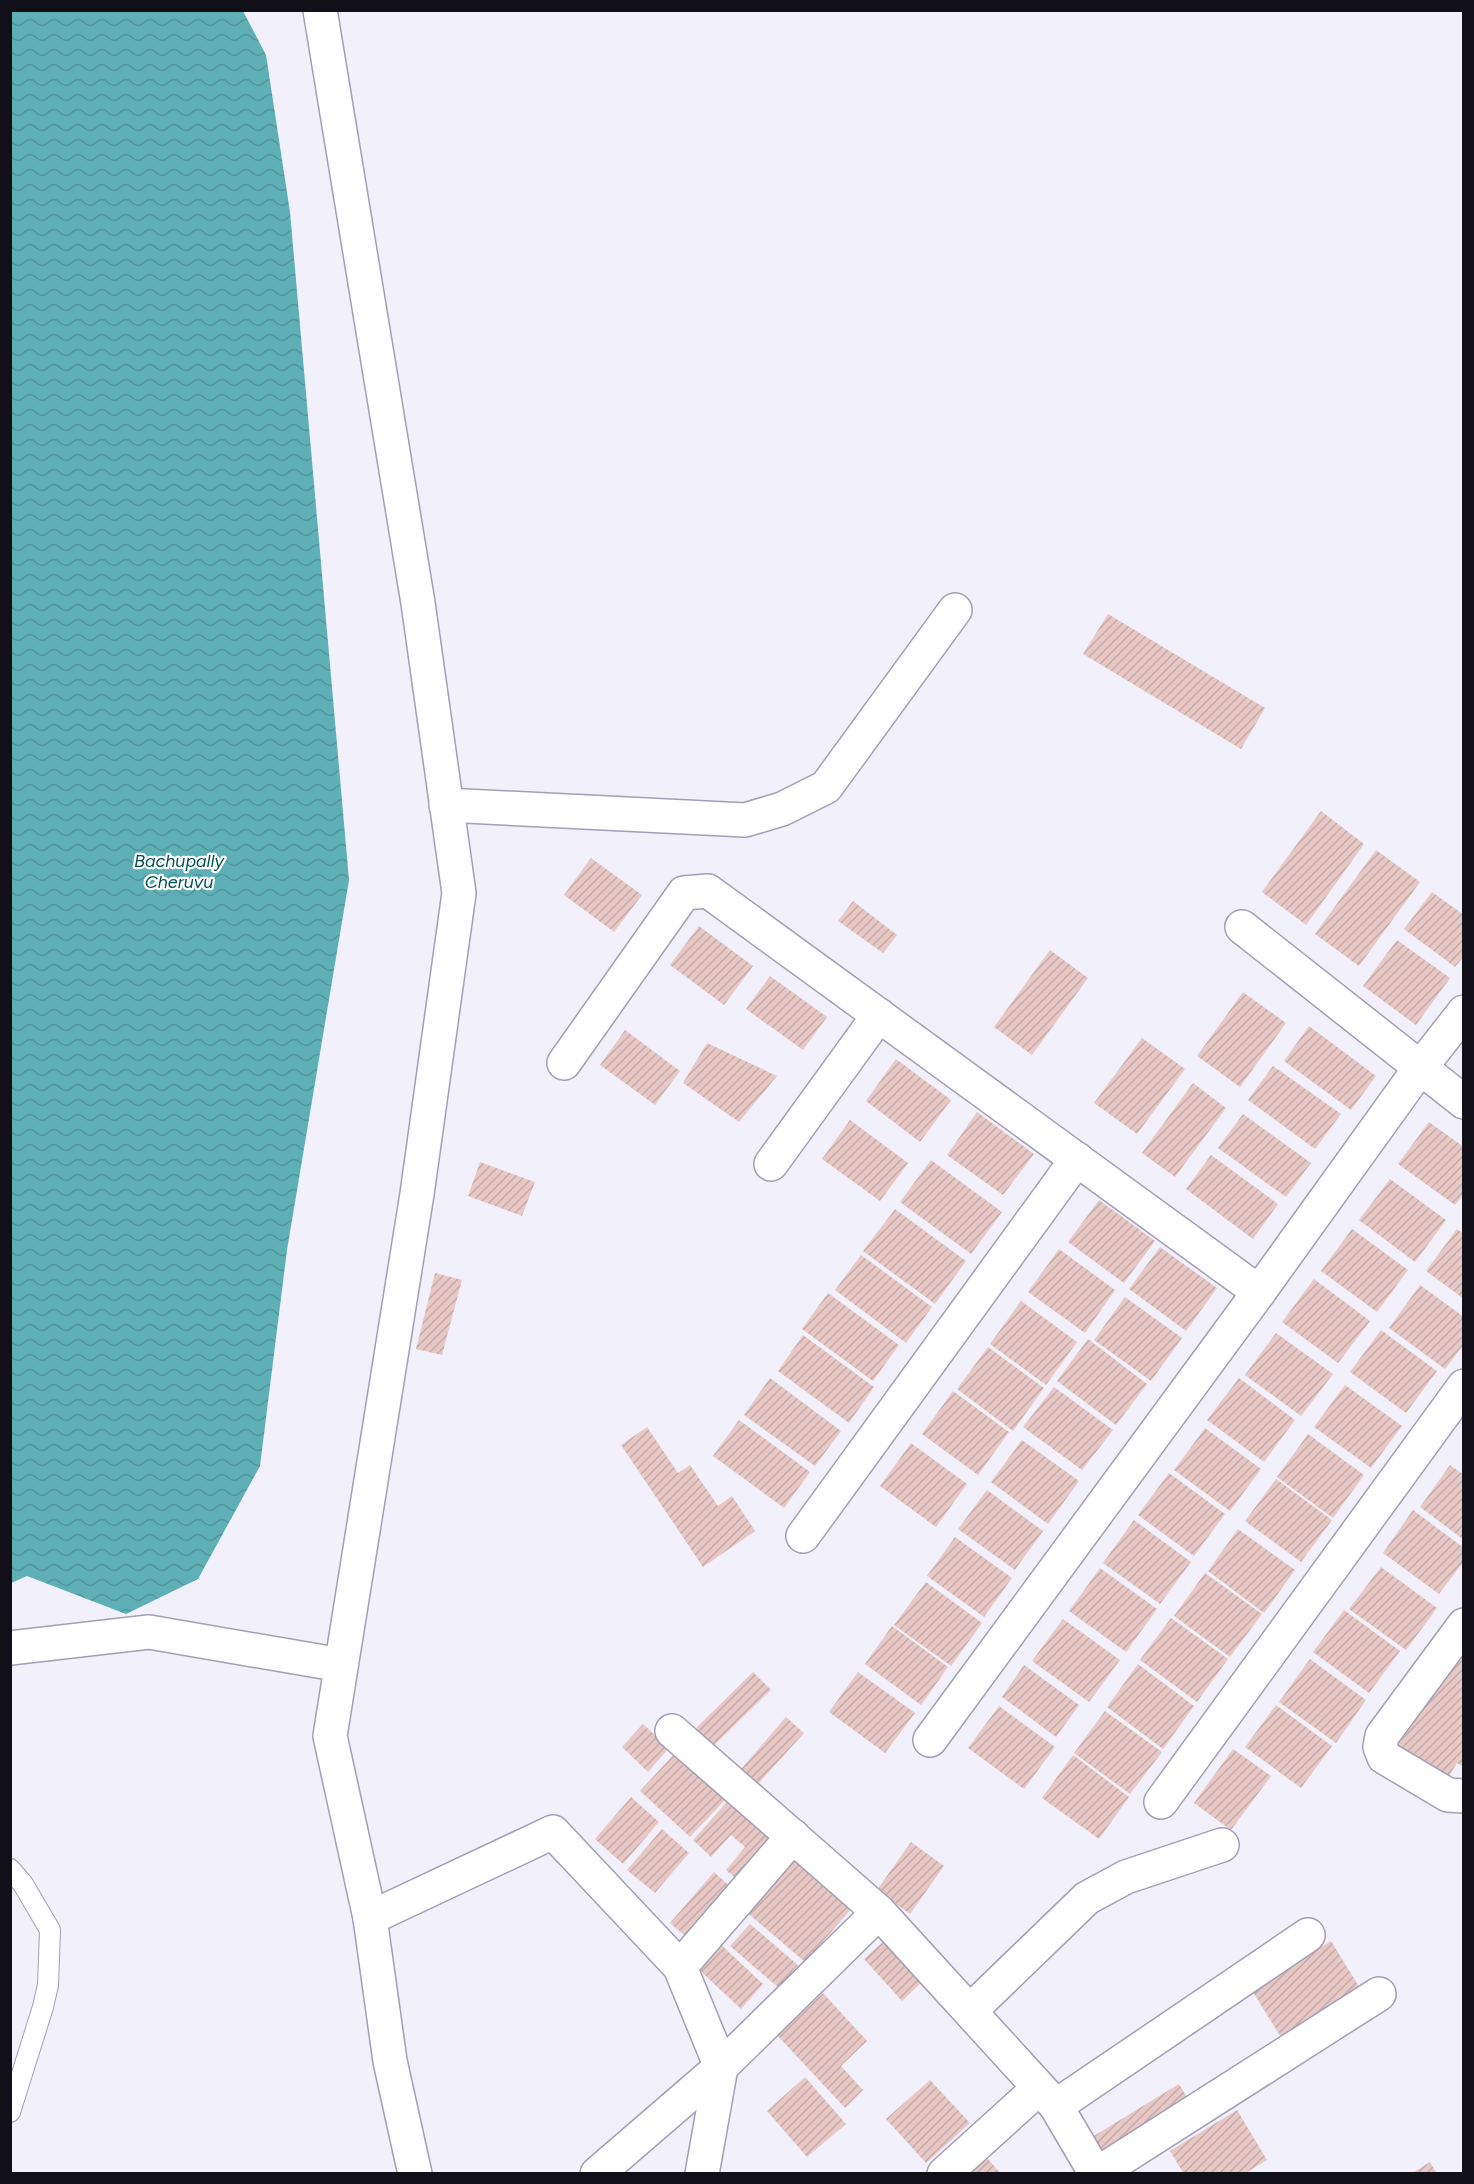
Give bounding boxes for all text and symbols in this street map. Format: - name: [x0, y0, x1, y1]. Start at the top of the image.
- water label: Bachupally Cheruvu: [134, 850, 226, 893]

